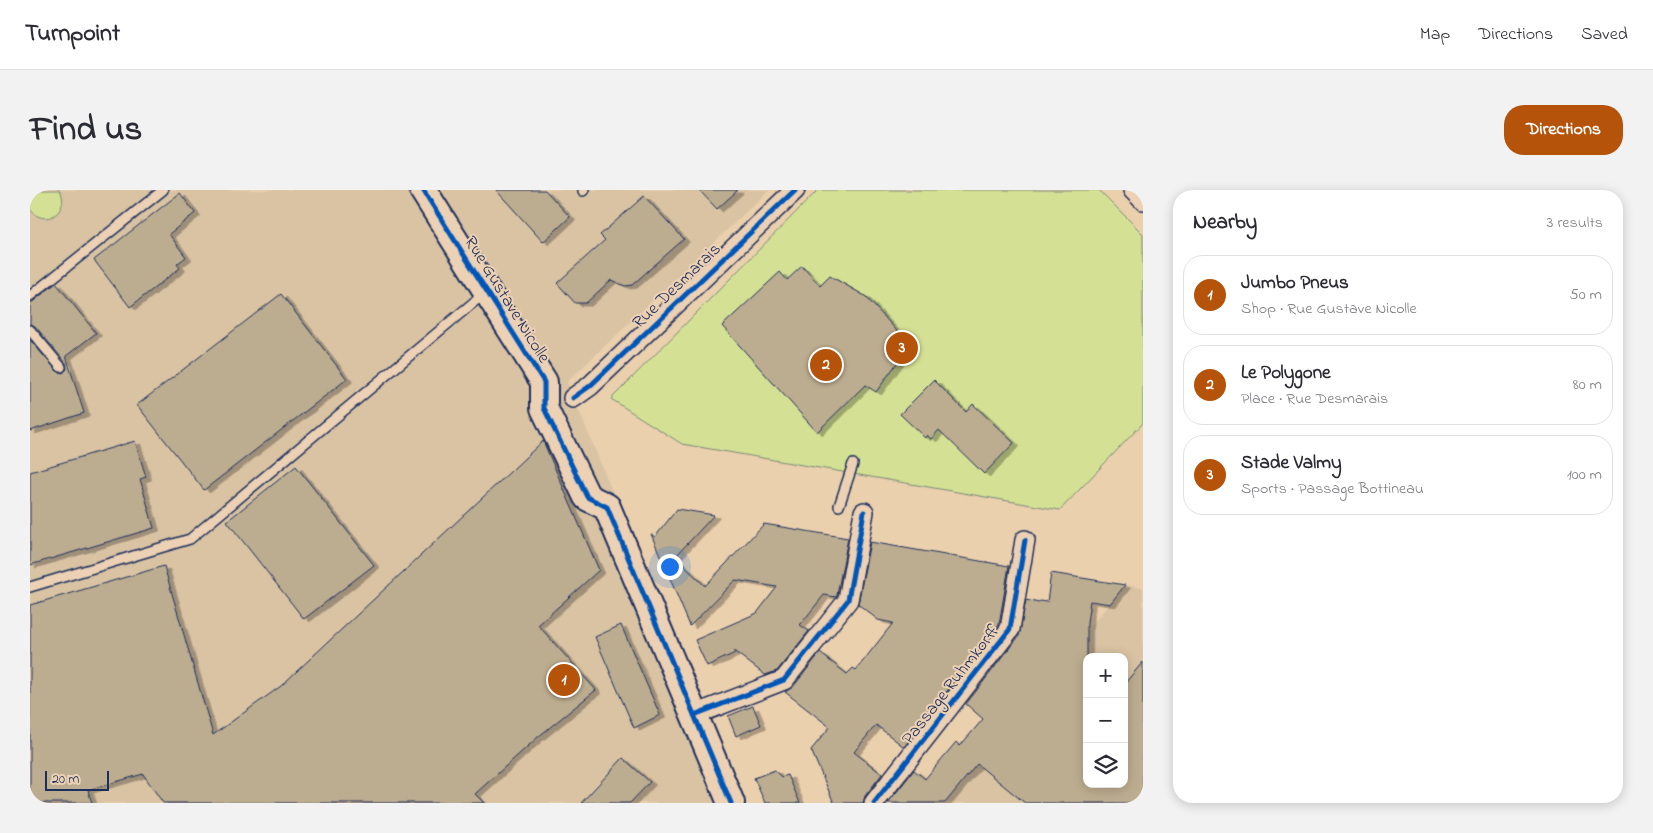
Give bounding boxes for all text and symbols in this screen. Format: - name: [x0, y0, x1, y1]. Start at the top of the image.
- text: Turnpoint: [25, 17, 120, 52]
- text: Map: [1420, 22, 1450, 48]
- text: Directions: [1478, 22, 1553, 48]
- text: Saved: [1581, 22, 1628, 48]
- text: Find us: [30, 105, 142, 156]
- button: Directions: [1504, 105, 1623, 155]
- text: Nearby: [1193, 208, 1257, 238]
- text: 3 results: [1547, 211, 1603, 235]
- street label: Rue Gustave Nicolle: [457, 231, 556, 369]
- street label: Rue Desmarais: [627, 237, 728, 336]
- text: Jumbo Pneus: [1241, 270, 1349, 297]
- text: 1: [1207, 283, 1213, 307]
- text: 50 m: [1570, 283, 1602, 307]
- text: Shop · Rue Gustave Nicolle: [1241, 297, 1417, 321]
- pin: 3: [886, 329, 918, 367]
- pin: 2: [810, 346, 842, 384]
- text: Le Polygone: [1241, 360, 1331, 387]
- text: 2: [1206, 373, 1214, 397]
- text: 80 m: [1573, 373, 1602, 397]
- text: Place · Rue Desmarais: [1241, 387, 1388, 411]
- text: Stade Valmy: [1241, 450, 1341, 477]
- text: 3: [1207, 463, 1213, 487]
- text: 100 m: [1567, 463, 1602, 487]
- text: Sports · Passage Bottineau: [1241, 477, 1424, 501]
- your location: [657, 554, 683, 580]
- street label: Passage Ruhmkorff: [896, 620, 1008, 751]
- map controls: [1083, 653, 1128, 788]
- button: +: [1083, 653, 1128, 698]
- pin: 1: [548, 661, 580, 699]
- button: −: [1083, 698, 1128, 743]
- button: layers: [1083, 743, 1128, 788]
- scale bar: [45, 768, 109, 791]
- text: 20 m: [52, 769, 79, 790]

